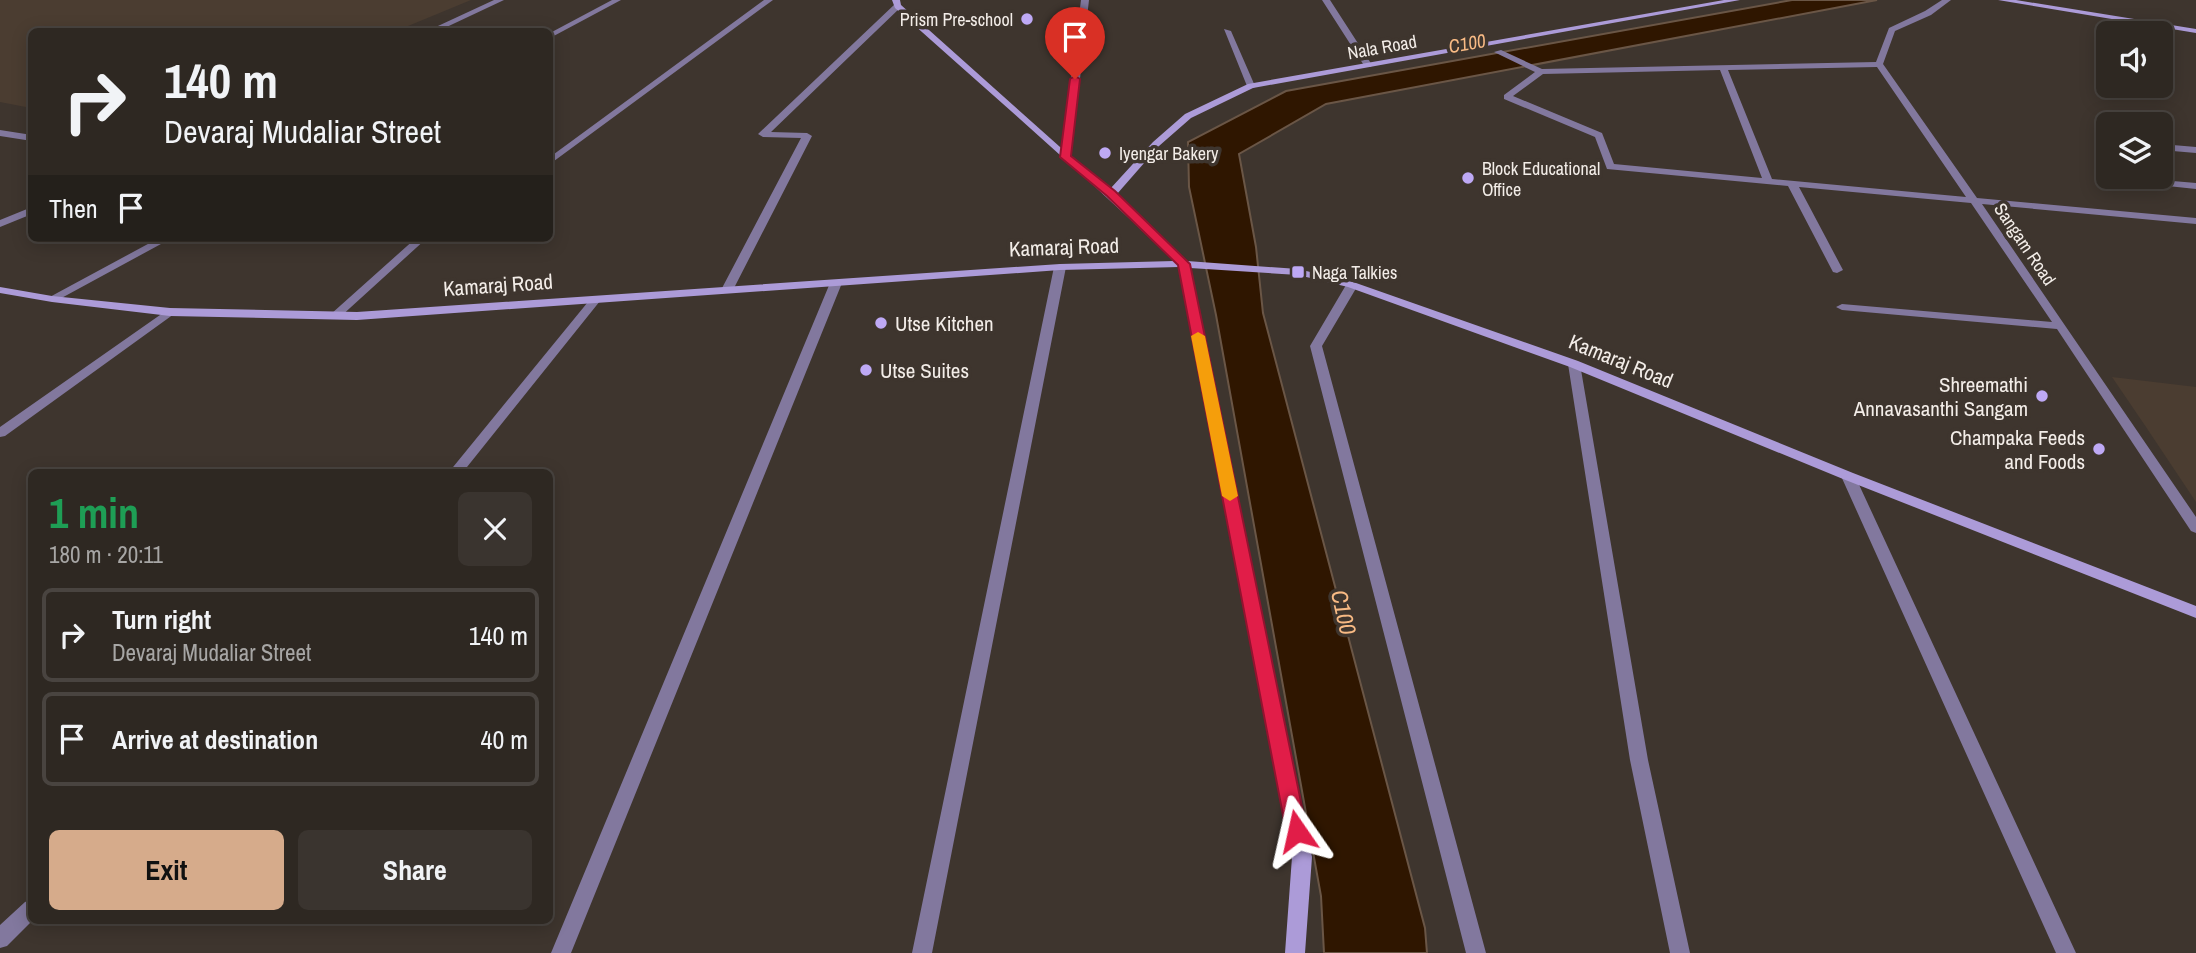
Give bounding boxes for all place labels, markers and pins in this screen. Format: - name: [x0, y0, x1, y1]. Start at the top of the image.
- place label: Prism Pre-school: [900, 7, 1013, 32]
- pin: [1045, 7, 1105, 79]
- marker: Prism Pre-school: [1019, 11, 1035, 27]
- place label: Iyengar Bakery: [1119, 141, 1219, 166]
- marker: Iyengar Bakery: [1097, 145, 1113, 161]
- place label: Block Educational Office: [1482, 156, 1600, 202]
- marker: Block Educational Office: [1460, 170, 1476, 186]
- place label: Naga Talkies: [1312, 260, 1397, 285]
- marker: Naga Talkies: [1290, 264, 1306, 280]
- place label: Utse Kitchen: [895, 309, 994, 338]
- marker: Utse Kitchen: [873, 315, 889, 331]
- place label: Utse Suites: [880, 356, 969, 385]
- marker: Utse Suites: [858, 362, 874, 378]
- place label: Shreemathi Annavasanthi Sangam: [1853, 370, 2028, 423]
- marker: Shreemathi Annavasanthi Sangam: [2034, 388, 2050, 404]
- place label: Champaka Feeds and Foods: [1950, 423, 2085, 476]
- marker: Champaka Feeds and Foods: [2091, 441, 2107, 457]

